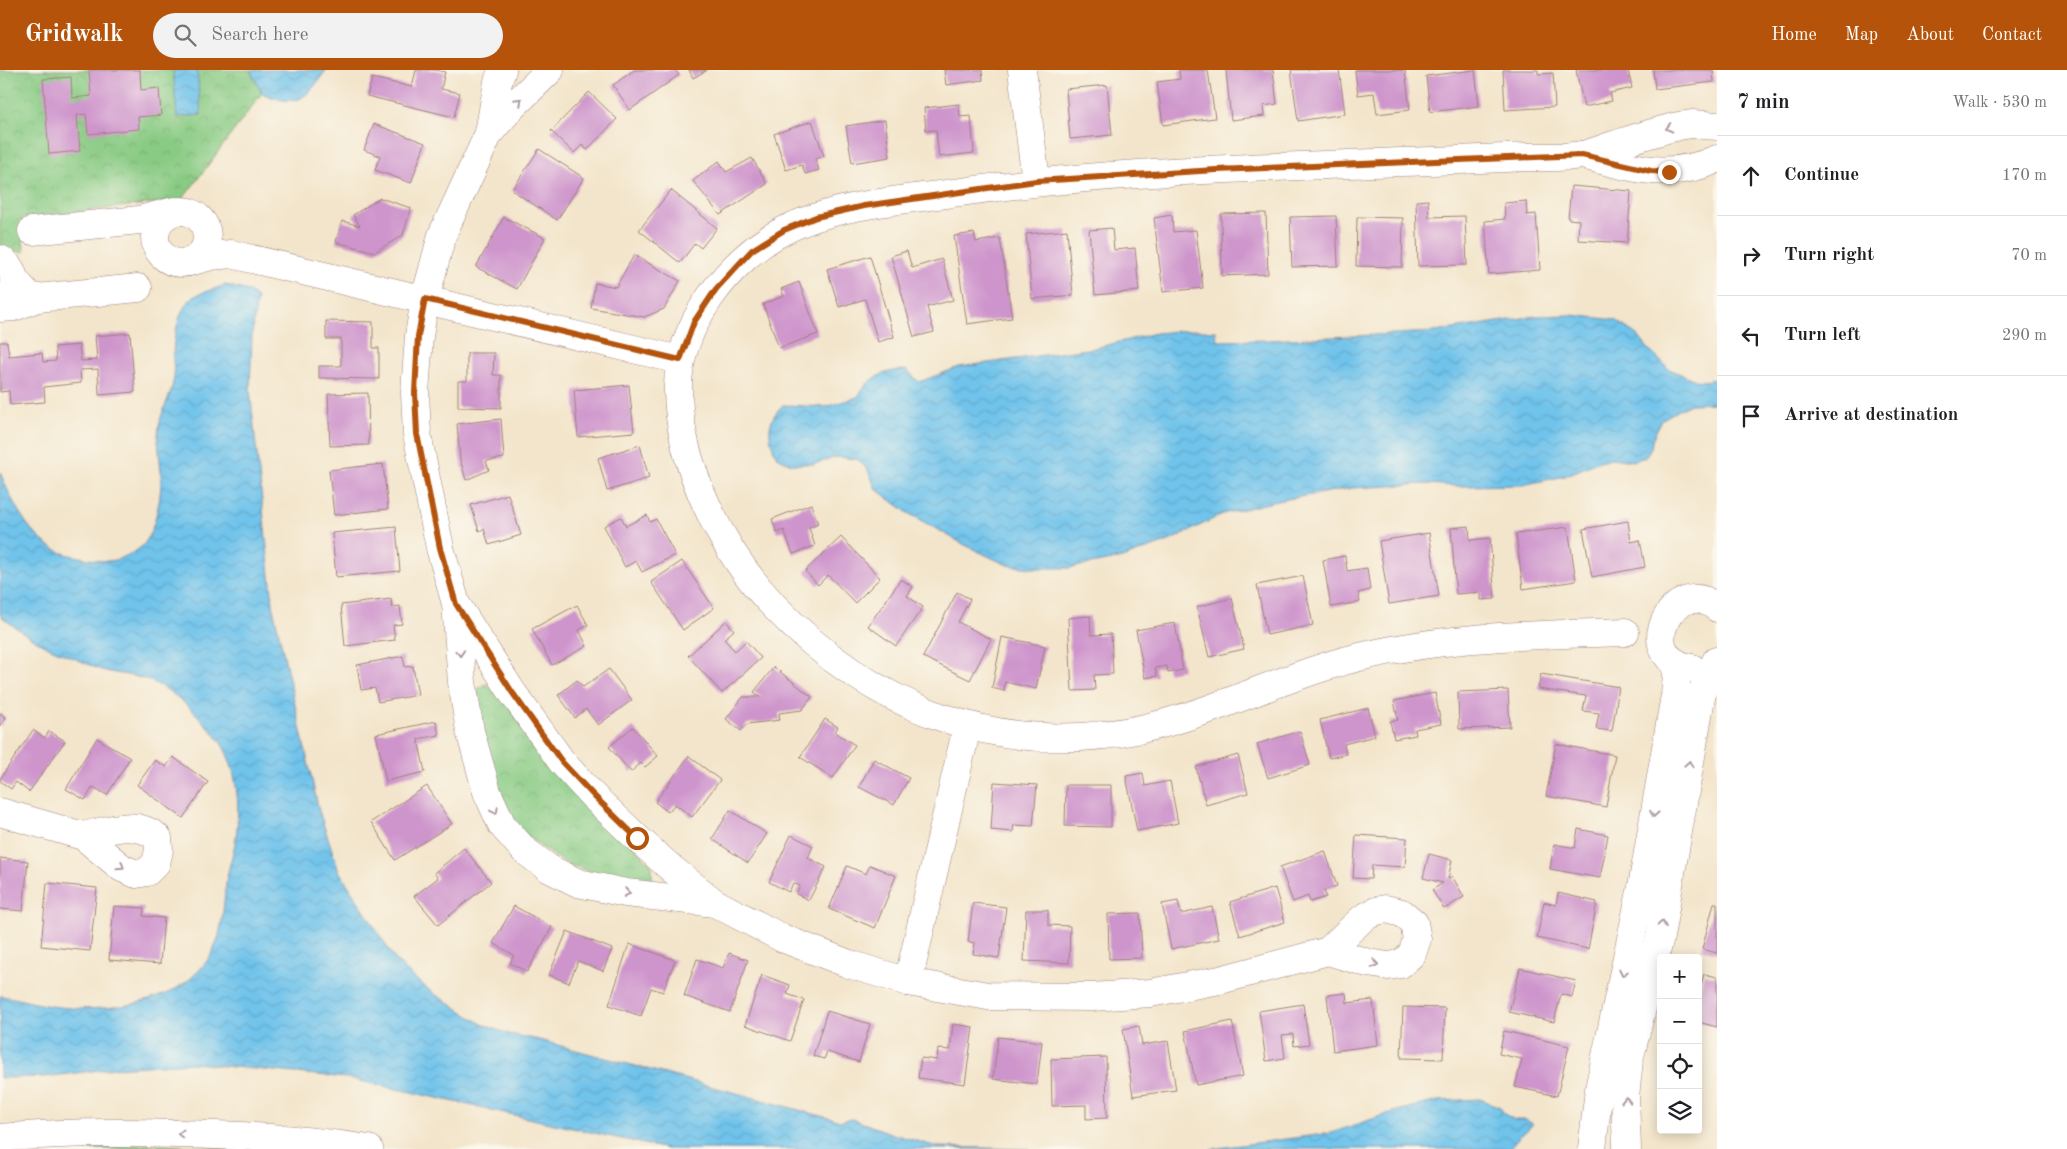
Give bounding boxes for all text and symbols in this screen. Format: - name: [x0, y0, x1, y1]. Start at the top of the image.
- search box: [153, 13, 503, 58]
- icon: search: [171, 21, 199, 49]
- text: Gridwalk: [25, 23, 123, 47]
- text: Search here: [211, 26, 309, 45]
- text: Home: [1771, 26, 1817, 44]
- text: Map: [1845, 26, 1878, 44]
- text: About: [1906, 26, 1954, 44]
- text: Contact: [1982, 26, 2042, 44]
- text: 7 min: [1737, 92, 1790, 113]
- text: Walk · 530 m: [1952, 95, 2047, 111]
- one-way arrow: [513, 97, 522, 106]
- one-way arrow: [1664, 122, 1673, 133]
- route end: [1658, 161, 1681, 184]
- icon: ahead: [1737, 162, 1765, 190]
- text: Continue: [1784, 166, 1859, 185]
- text: 170 m: [2002, 168, 2047, 184]
- icon: right: [1737, 242, 1765, 270]
- text: Turn right: [1784, 246, 1874, 265]
- text: 70 m: [2011, 248, 2047, 264]
- icon: left: [1737, 322, 1765, 350]
- text: Turn left: [1784, 326, 1861, 345]
- text: 290 m: [2002, 328, 2047, 344]
- icon: arrive: [1737, 402, 1765, 430]
- text: Arrive at destination: [1784, 406, 1958, 425]
- one-way arrow: [454, 649, 465, 657]
- one-way arrow: [1684, 760, 1694, 769]
- one-way arrow: [489, 806, 499, 815]
- one-way arrow: [1650, 810, 1660, 818]
- route start: [626, 827, 649, 850]
- one-way arrow: [115, 860, 125, 869]
- one-way arrow: [623, 887, 631, 898]
- one-way arrow: [1656, 920, 1666, 929]
- map controls: [1657, 954, 1702, 1134]
- button: +: [1657, 954, 1702, 999]
- one-way arrow: [1370, 958, 1379, 968]
- one-way arrow: [1618, 969, 1629, 978]
- button: −: [1657, 999, 1702, 1044]
- button: locate: [1657, 1044, 1702, 1089]
- button: layers: [1657, 1089, 1702, 1134]
- one-way arrow: [1621, 1096, 1631, 1104]
- one-way arrow: [177, 1129, 184, 1139]

